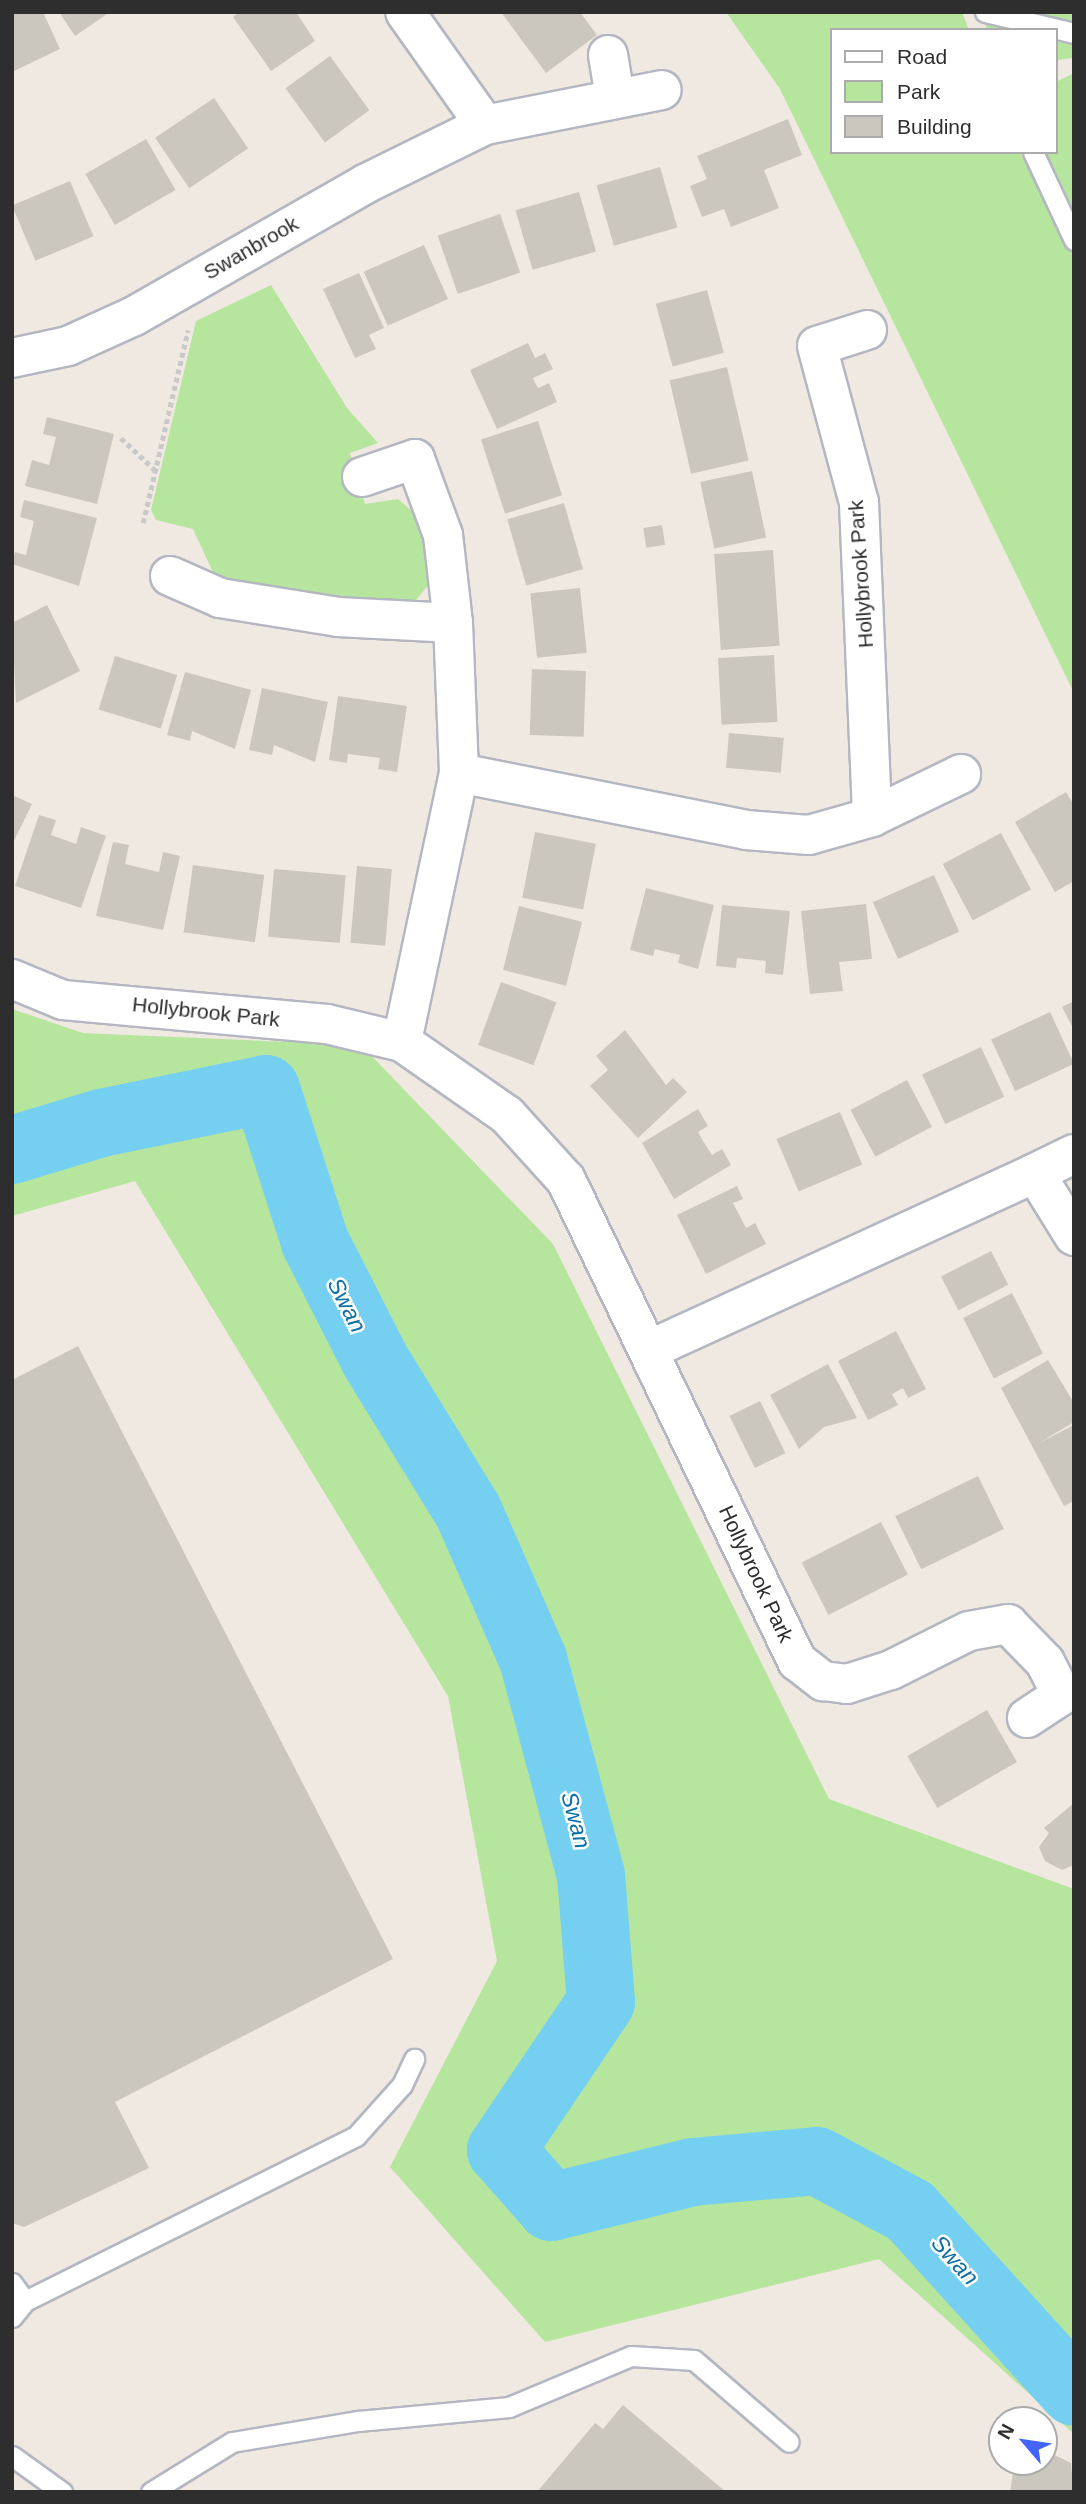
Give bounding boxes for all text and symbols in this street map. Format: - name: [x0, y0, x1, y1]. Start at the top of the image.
- legend: [830, 28, 1058, 154]
- text: Road: [897, 45, 947, 68]
- text: Park: [897, 80, 940, 103]
- text: Building: [897, 115, 972, 138]
- street label: Swanbrook: [199, 211, 303, 285]
- street label: Hollybrook Park: [843, 499, 879, 649]
- street label: Hollybrook Park: [131, 992, 281, 1032]
- water label: Swan: [322, 1273, 372, 1337]
- street label: Hollybrook Park: [713, 1502, 799, 1646]
- water label: Swan: [555, 1789, 597, 1851]
- water label: Swan: [925, 2229, 985, 2291]
- north arrow: [988, 2406, 1058, 2476]
- text: N: [993, 2420, 1018, 2443]

